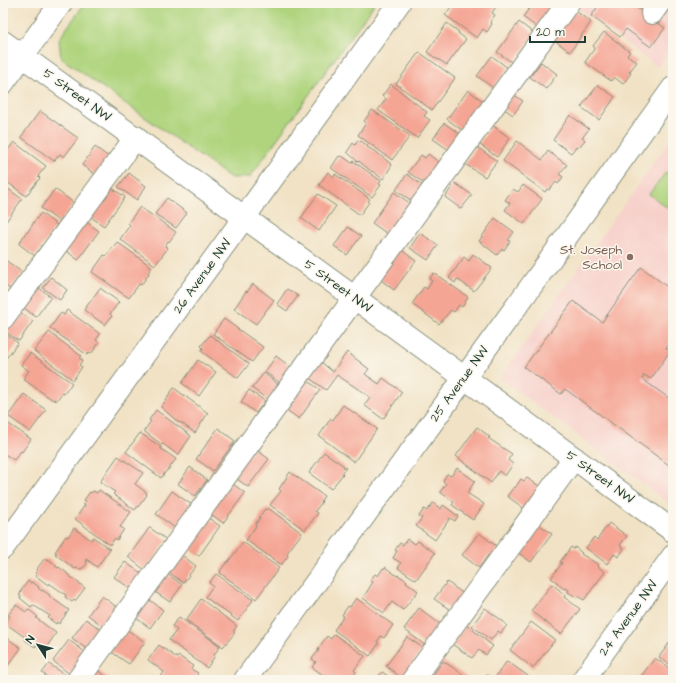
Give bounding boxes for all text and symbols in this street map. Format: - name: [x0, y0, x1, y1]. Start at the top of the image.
- scale bar: [530, 18, 585, 44]
- text: 20 m: [536, 24, 565, 41]
- street label: 5 Street NW: [39, 64, 115, 126]
- street label: 26 Avenue NW: [169, 234, 236, 317]
- place label: St. Joseph School: [560, 241, 623, 274]
- marker: St. Joseph School: [625, 252, 635, 262]
- street label: 5 Street NW: [300, 255, 376, 317]
- street label: 25 Avenue NW: [425, 342, 493, 426]
- street label: 5 Street NW: [562, 446, 638, 508]
- street label: 24 Avenue NW: [594, 576, 662, 659]
- north arrow: [18, 625, 58, 665]
- text: N: [22, 632, 38, 647]

